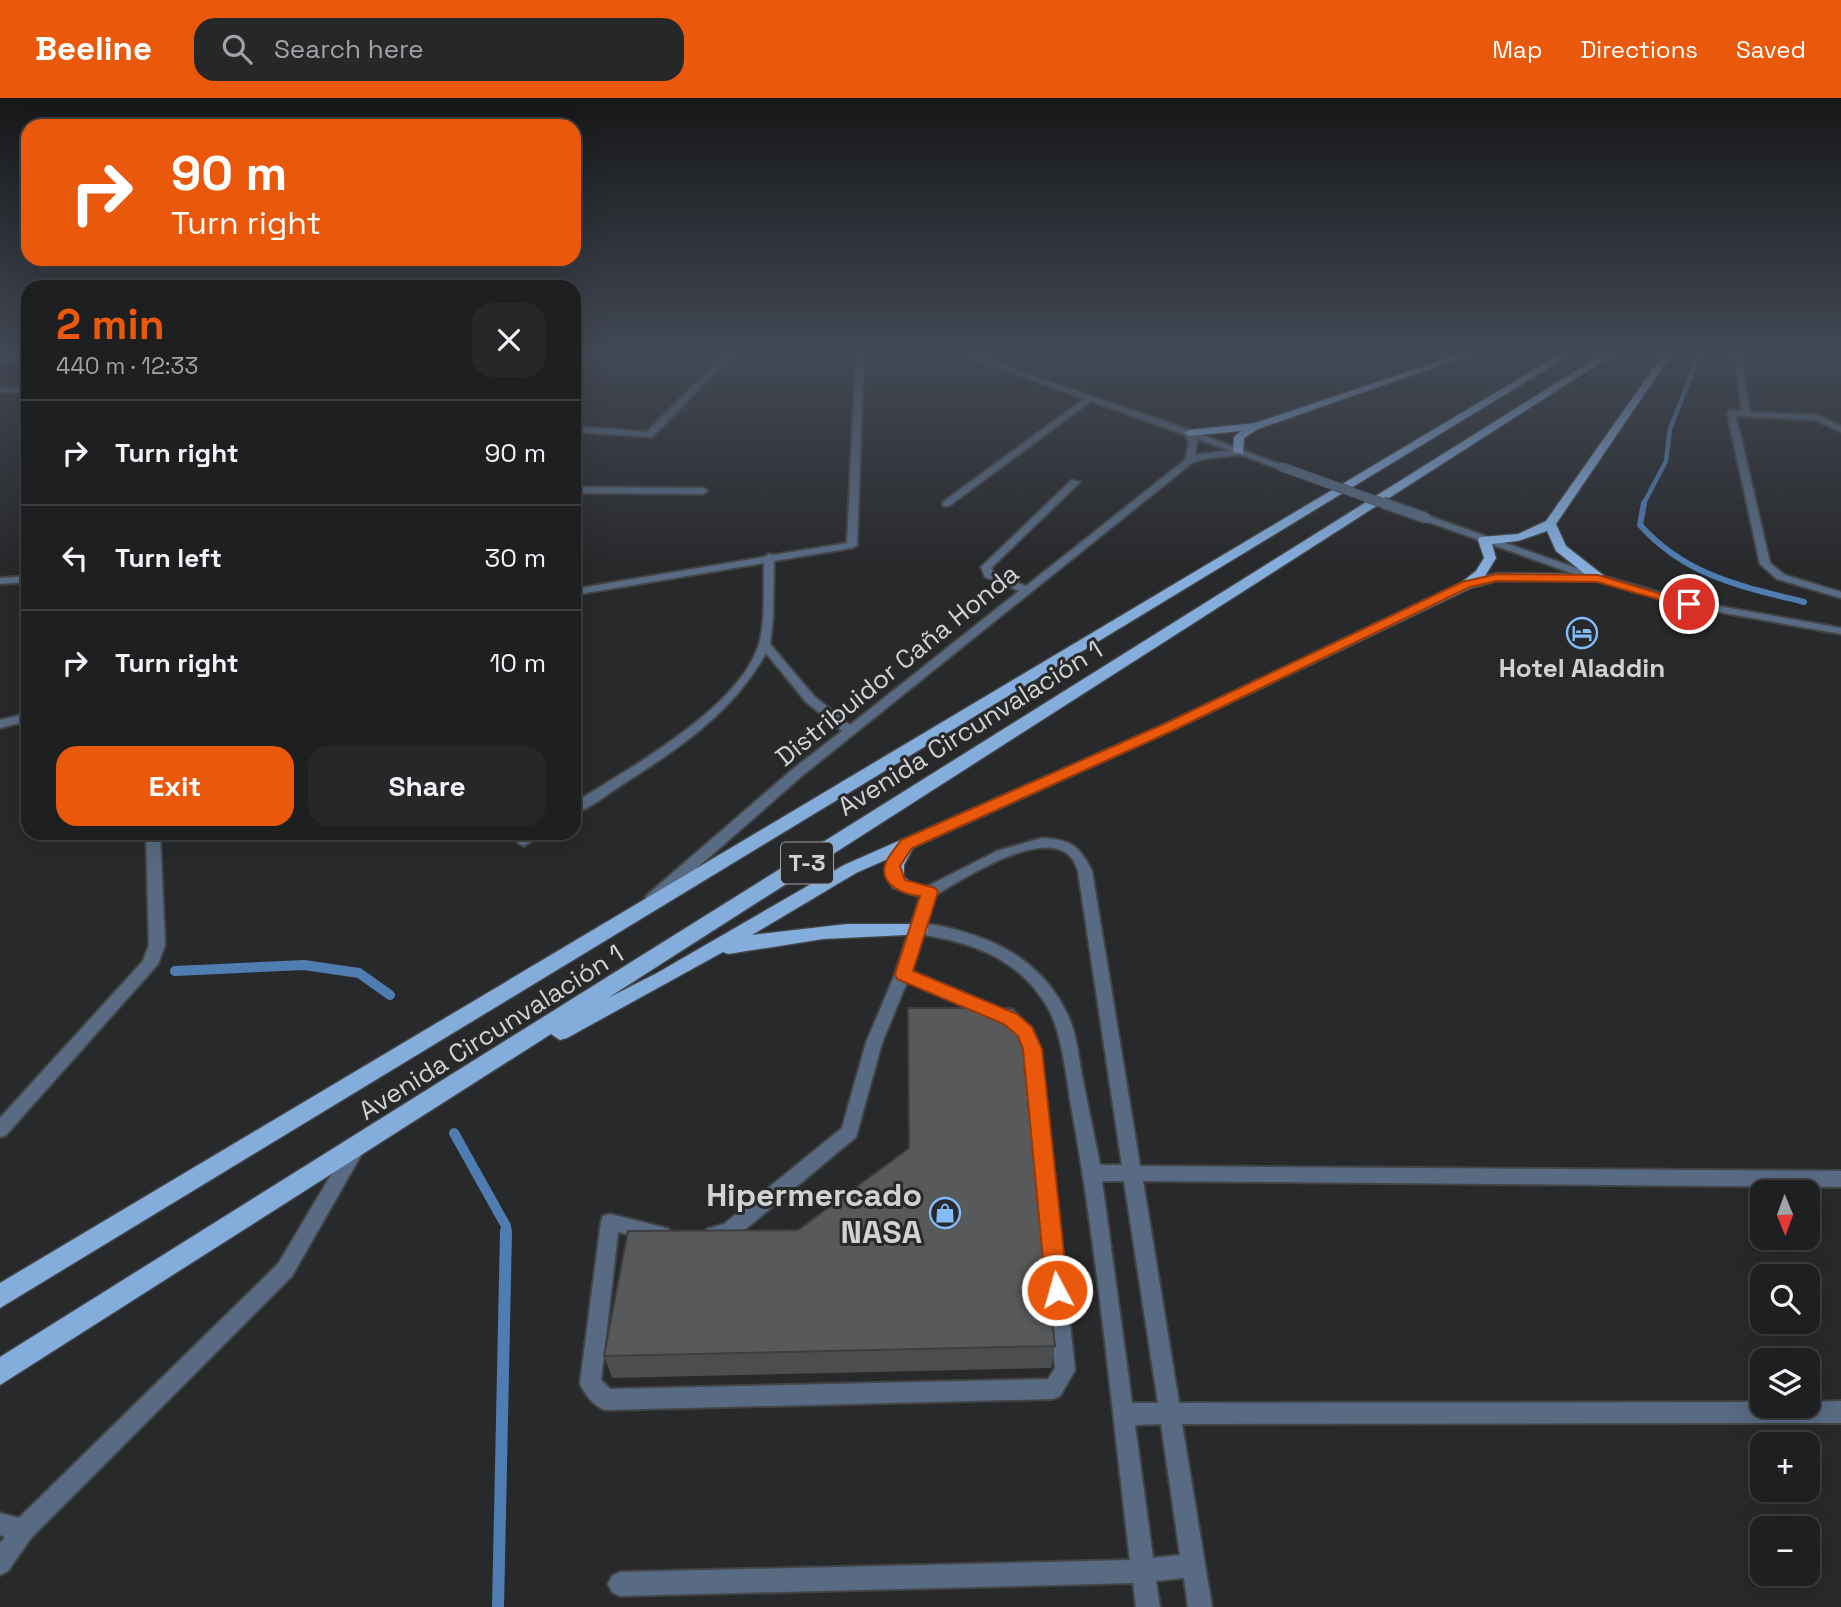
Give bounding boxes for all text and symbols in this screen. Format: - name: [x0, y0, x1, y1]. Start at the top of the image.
- search box: [194, 18, 684, 81]
- text: Beeline: [35, 28, 152, 70]
- icon: search: [218, 30, 256, 68]
- text: Search here: [274, 32, 424, 66]
- text: Map: [1492, 34, 1542, 65]
- text: Directions: [1580, 34, 1698, 65]
- text: Saved: [1736, 34, 1806, 65]
- text: 90 m: [171, 142, 287, 204]
- icon: right: [56, 147, 147, 238]
- text: Turn right: [171, 203, 321, 243]
- text: 2 min: [56, 298, 165, 351]
- button: close: [472, 303, 546, 377]
- text: 440 m · 12:33: [56, 351, 198, 381]
- icon: right: [56, 434, 94, 472]
- text: Turn right: [115, 436, 239, 470]
- text: 90 m: [484, 436, 546, 470]
- icon: left: [56, 539, 94, 577]
- text: Turn left: [115, 541, 222, 575]
- text: 30 m: [485, 541, 546, 575]
- street label: Distribuidor Caña Honda: [768, 556, 1026, 774]
- pin: [1659, 574, 1719, 634]
- icon: arrive: [1670, 585, 1708, 623]
- hotel icon: Hotel Aladdin: [1565, 616, 1599, 650]
- street label: Avenida Circunvalación 1: [831, 633, 1109, 823]
- icon: right: [56, 644, 94, 682]
- text: Turn right: [115, 646, 239, 680]
- text: 10 m: [489, 646, 546, 680]
- place label: Hotel Aladdin: [1499, 651, 1665, 685]
- button: Exit: [56, 746, 294, 826]
- button: Share: [308, 746, 546, 826]
- road number: T-3: [781, 842, 833, 884]
- street label: Avenida Circunvalación 1: [352, 937, 630, 1127]
- place label: Hipermercado NASA: [706, 1175, 922, 1252]
- north arrow: [1750, 1180, 1820, 1250]
- map controls: [1750, 1180, 1820, 1586]
- shop icon: Hipermercado NASA: [928, 1196, 962, 1230]
- position arrow: [1020, 1253, 1094, 1327]
- button: search: [1750, 1264, 1820, 1334]
- button: layers: [1750, 1348, 1820, 1418]
- button: +: [1750, 1432, 1820, 1502]
- button: −: [1750, 1516, 1820, 1586]

